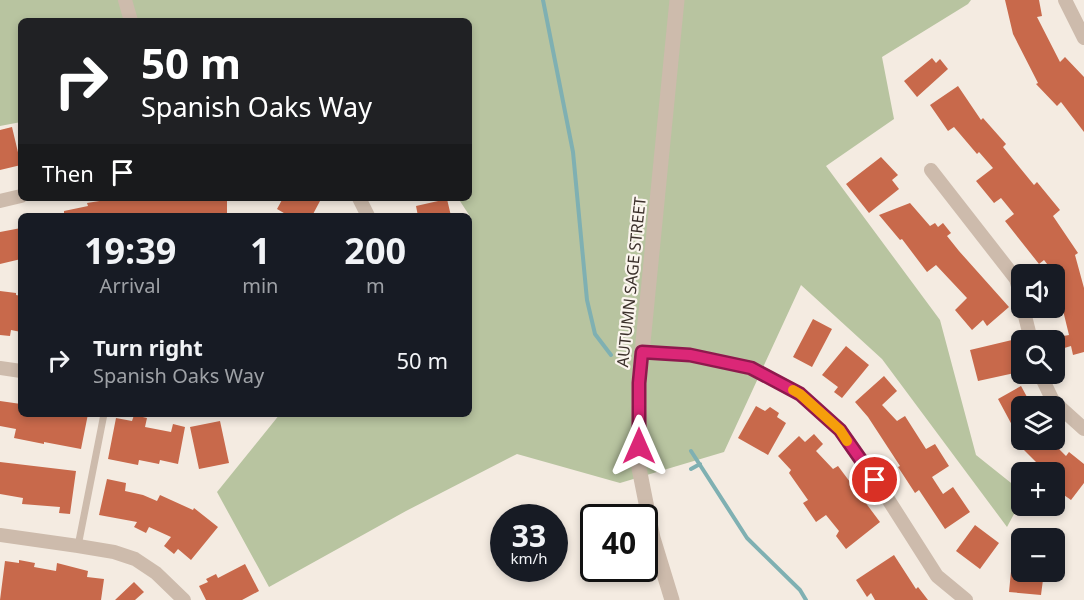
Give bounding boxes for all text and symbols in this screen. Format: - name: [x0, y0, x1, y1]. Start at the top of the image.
- text: 50 m: [141, 34, 241, 91]
- icon: right: [42, 42, 120, 120]
- text: Spanish Oaks Way: [141, 88, 372, 125]
- icon: arrive: [106, 156, 139, 189]
- text: Then: [42, 158, 94, 188]
- street label: AUTUMN SAGE STREET: [611, 196, 651, 368]
- text: 19:39: [84, 226, 176, 275]
- text: 1: [250, 226, 271, 275]
- text: 200: [344, 226, 406, 275]
- map controls: [1011, 264, 1065, 582]
- button: sound: [1011, 264, 1065, 318]
- text: Arrival: [100, 272, 161, 299]
- text: min: [242, 272, 278, 299]
- text: m: [366, 272, 385, 299]
- button: search: [1011, 330, 1065, 384]
- text: Turn right: [93, 332, 203, 362]
- icon: right: [42, 344, 75, 377]
- text: 50 m: [397, 345, 448, 375]
- text: Spanish Oaks Way: [93, 362, 264, 389]
- button: layers: [1011, 396, 1065, 450]
- position arrow: [607, 414, 671, 478]
- pin: [849, 454, 900, 505]
- button: +: [1011, 462, 1065, 516]
- icon: arrive: [858, 463, 891, 496]
- speed limit sign: 40: [580, 504, 658, 582]
- text: 33: [512, 515, 546, 556]
- button: −: [1011, 528, 1065, 582]
- text: km/h: [511, 548, 547, 568]

